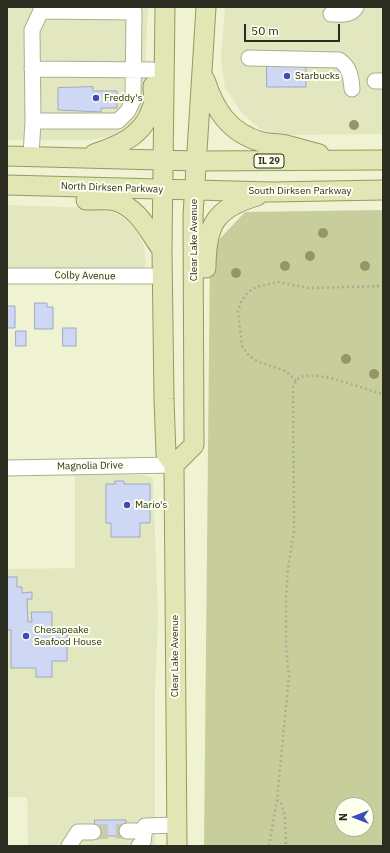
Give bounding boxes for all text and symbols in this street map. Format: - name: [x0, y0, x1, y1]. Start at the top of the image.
- scale bar: [246, 16, 342, 42]
- text: 50 m: [251, 23, 279, 38]
- place label: Starbucks: [295, 70, 340, 82]
- marker: Starbucks: [282, 71, 292, 81]
- place label: Freddy's: [104, 92, 143, 104]
- marker: Freddy's: [91, 93, 101, 103]
- road number: IL 29: [254, 154, 284, 168]
- street label: North Dirksen Parkway: [61, 180, 163, 196]
- street label: South Dirksen Parkway: [248, 185, 352, 197]
- street label: Clear Lake Avenue: [188, 199, 200, 281]
- street label: Colby Avenue: [54, 269, 116, 283]
- street label: Magnolia Drive: [57, 459, 123, 473]
- place label: Mario's: [135, 499, 167, 511]
- marker: Mario's: [122, 500, 132, 510]
- street label: Clear Lake Avenue: [169, 615, 181, 697]
- place label: Chesapeake Seafood House: [34, 624, 102, 648]
- marker: Chesapeake Seafood House: [21, 631, 31, 641]
- north arrow: [334, 797, 374, 837]
- text: N: [336, 813, 350, 821]

